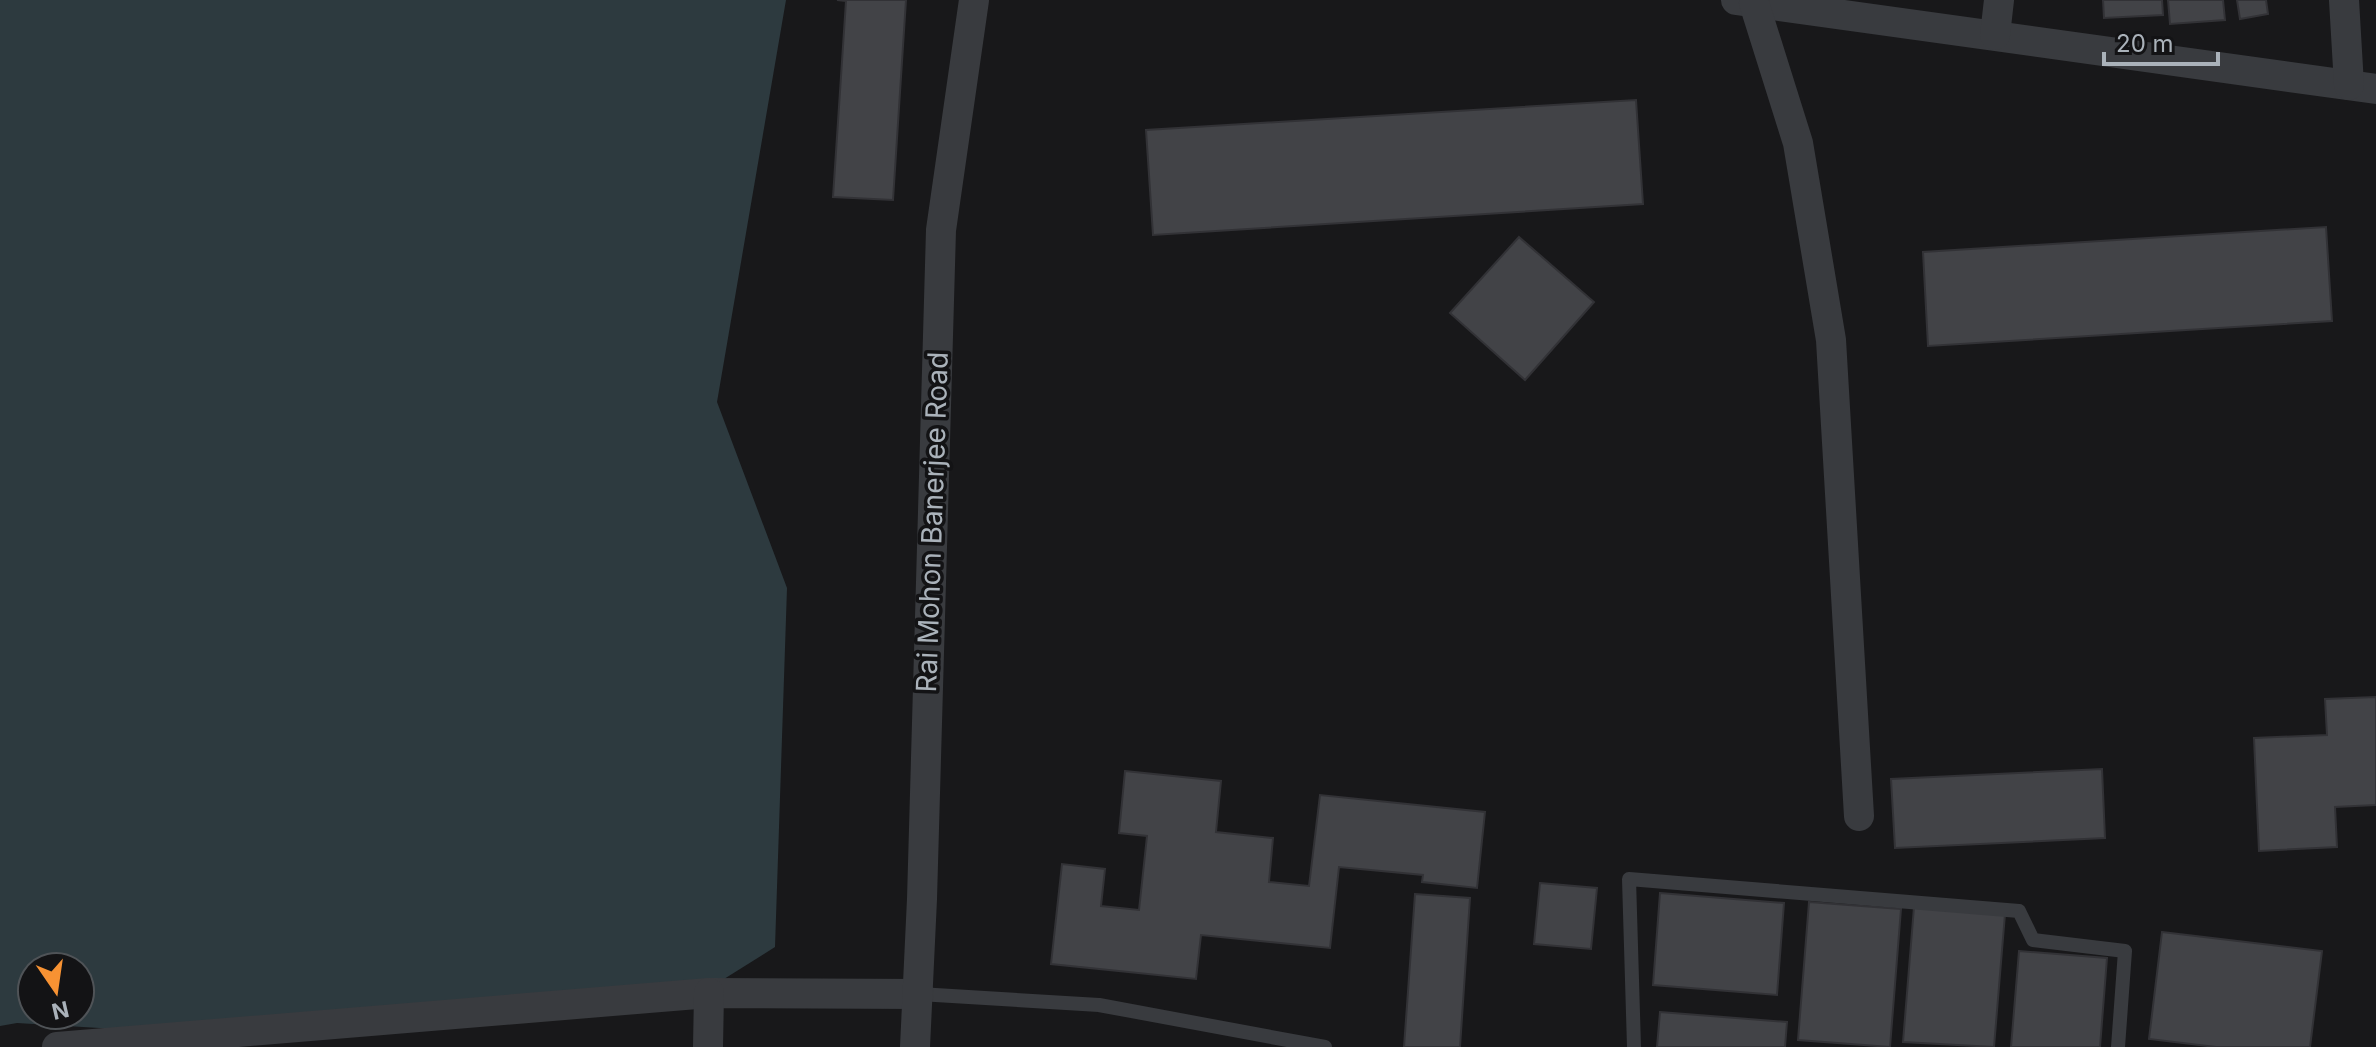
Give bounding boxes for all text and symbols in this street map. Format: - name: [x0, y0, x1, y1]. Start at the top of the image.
- scale bar: [2104, 16, 2218, 66]
- text: 20 m: [2116, 29, 2174, 58]
- street label: Rai Mohon Banerjee Road: [909, 351, 955, 693]
- north arrow: [16, 951, 96, 1031]
- text: N: [49, 996, 72, 1025]

